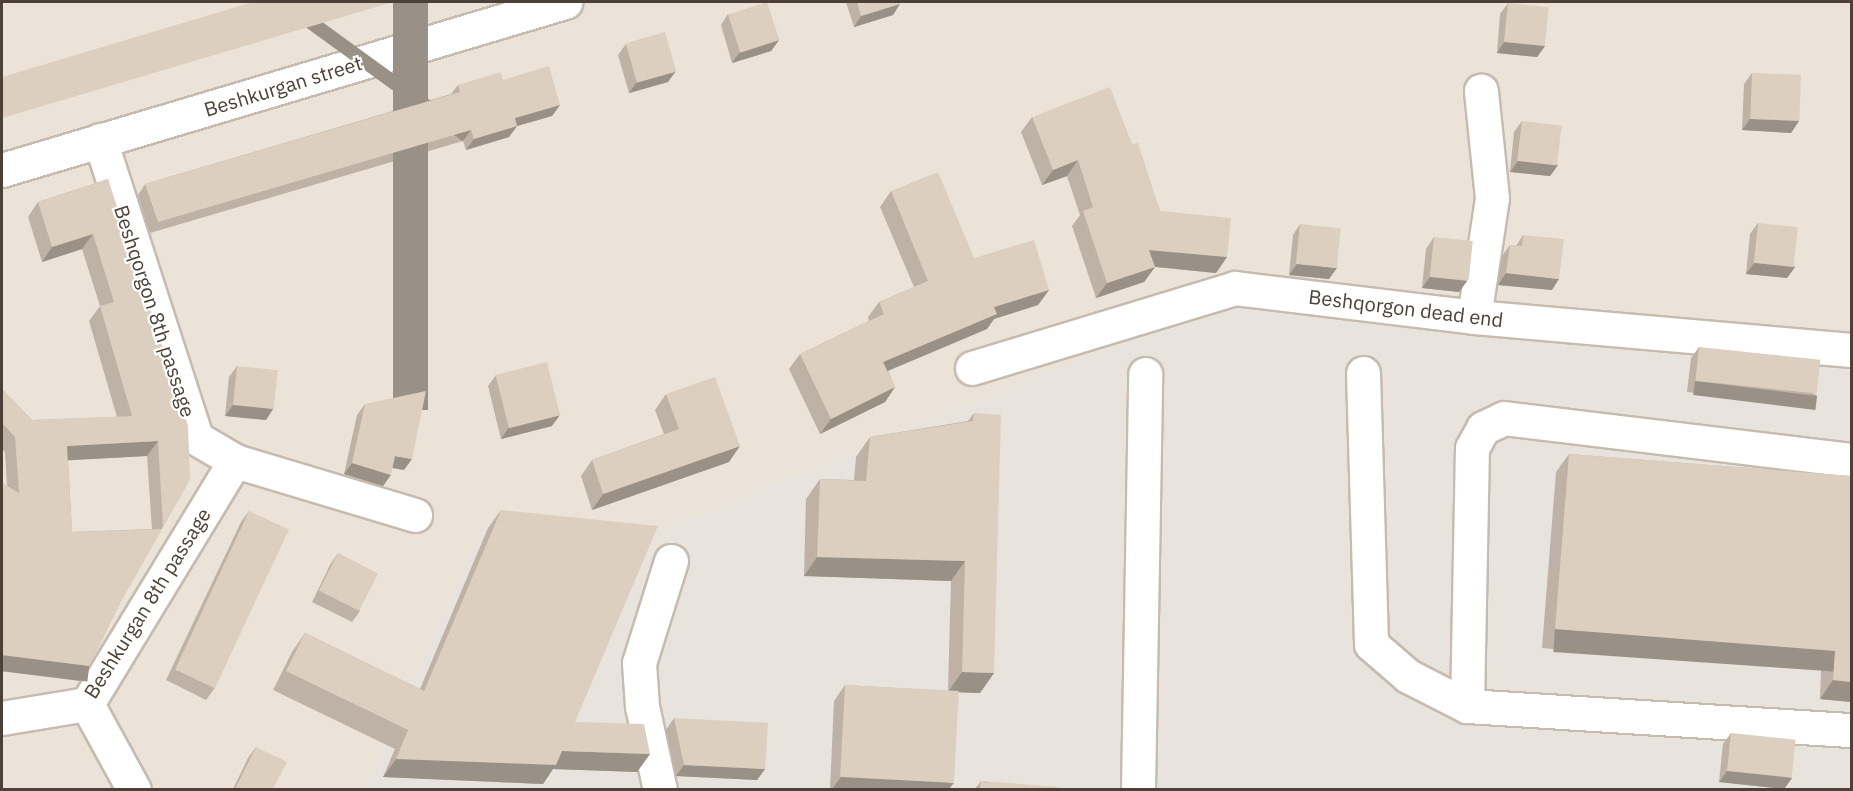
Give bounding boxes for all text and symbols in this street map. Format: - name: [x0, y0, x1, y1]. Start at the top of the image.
- street label: Beshkurgan street: [201, 51, 365, 121]
- street label: Beshqorgon 8th passage: [109, 202, 201, 420]
- street label: Beshqorgon dead end: [1307, 284, 1505, 332]
- street label: Beshkurgan 8th passage: [79, 503, 215, 703]

